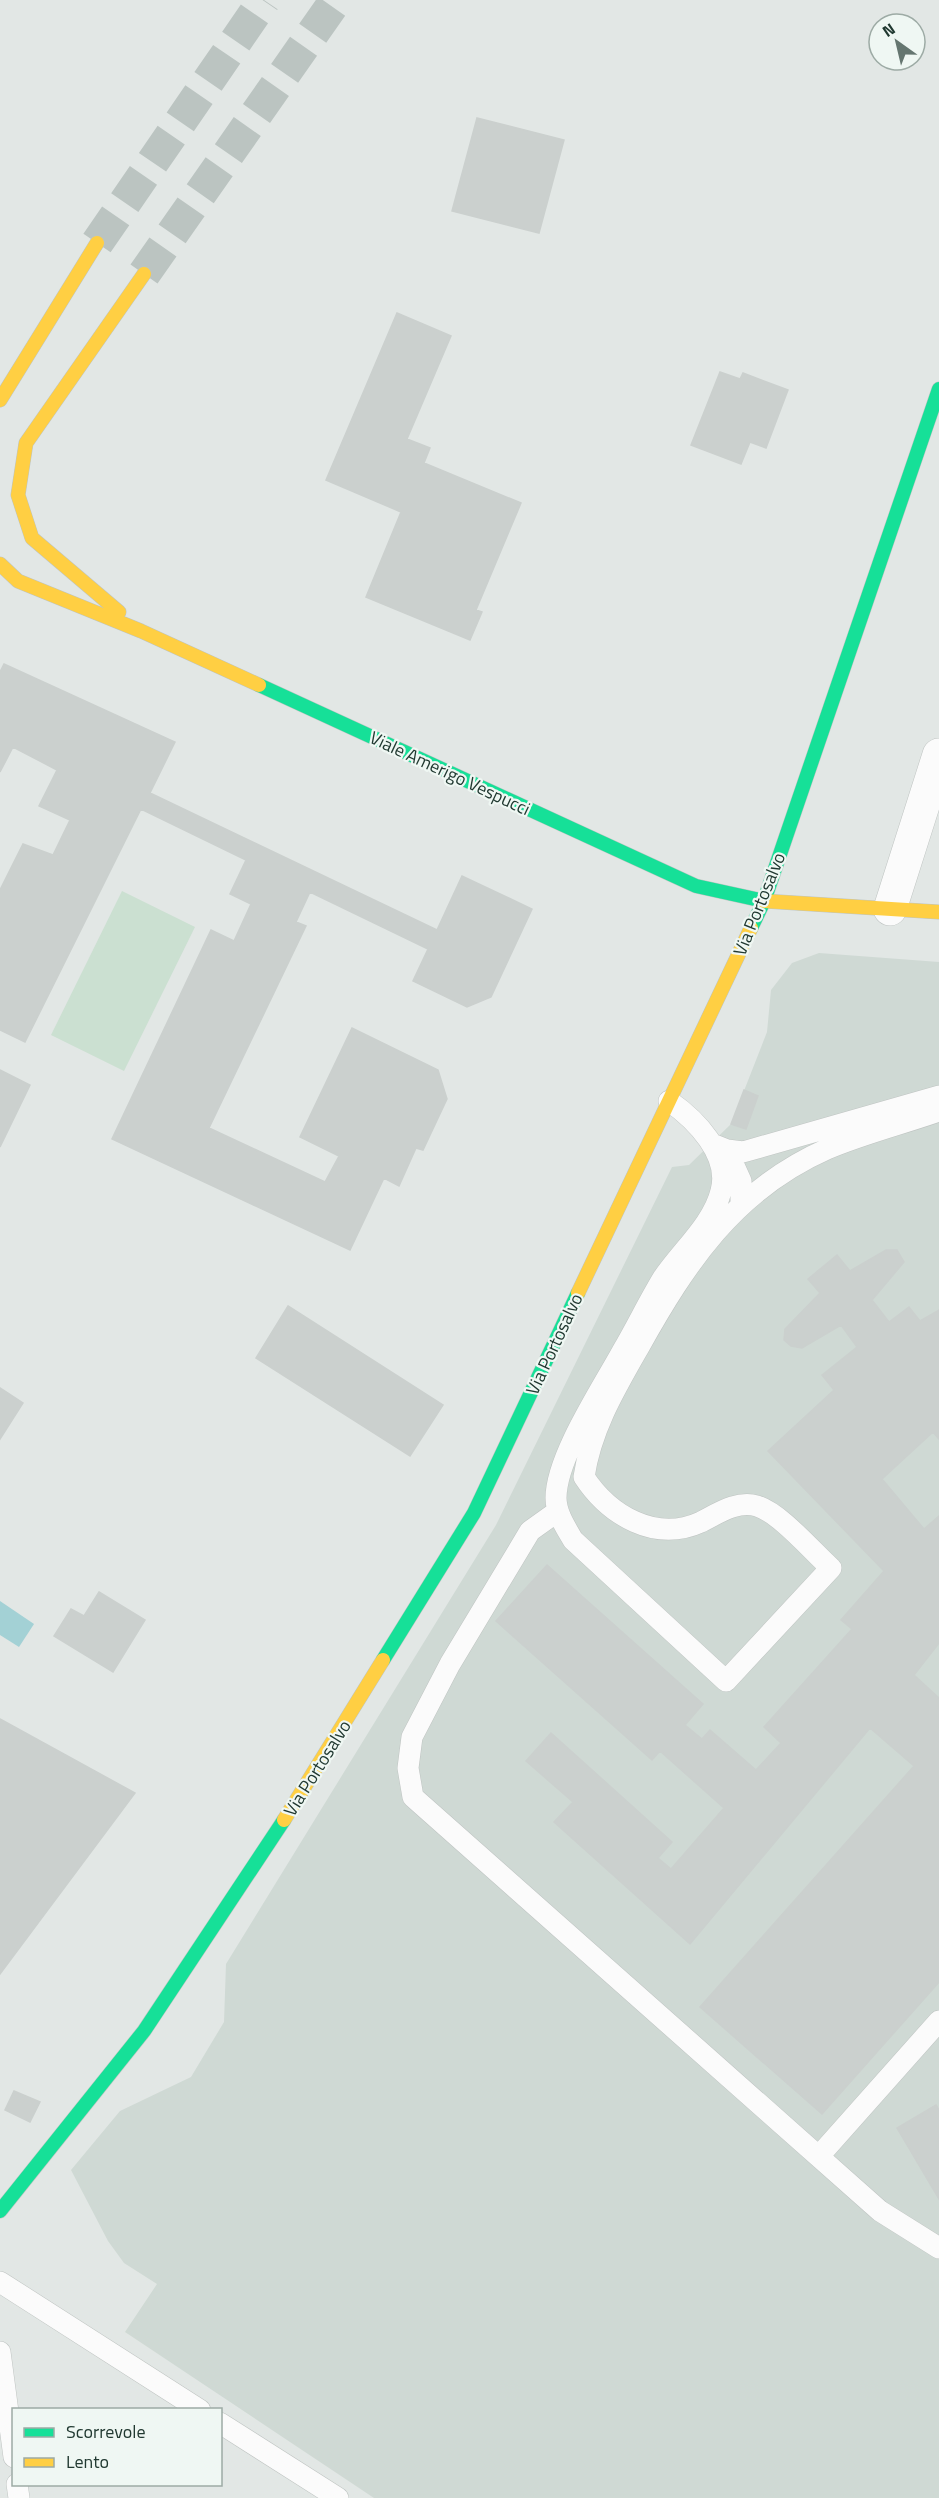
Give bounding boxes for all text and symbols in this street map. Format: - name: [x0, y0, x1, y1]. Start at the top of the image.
- north arrow: [867, 12, 927, 72]
- text: N: [877, 17, 900, 43]
- street label: Viale Amerigo Vespucci: [365, 724, 535, 822]
- street label: Via Portosalvo: [726, 848, 792, 960]
- street label: Via Portosalvo: [519, 1289, 589, 1399]
- street label: Via Portosalvo: [277, 1715, 357, 1821]
- legend: [12, 2408, 222, 2486]
- text: Scorrevole: [66, 2418, 145, 2445]
- text: Lento: [66, 2448, 109, 2475]

